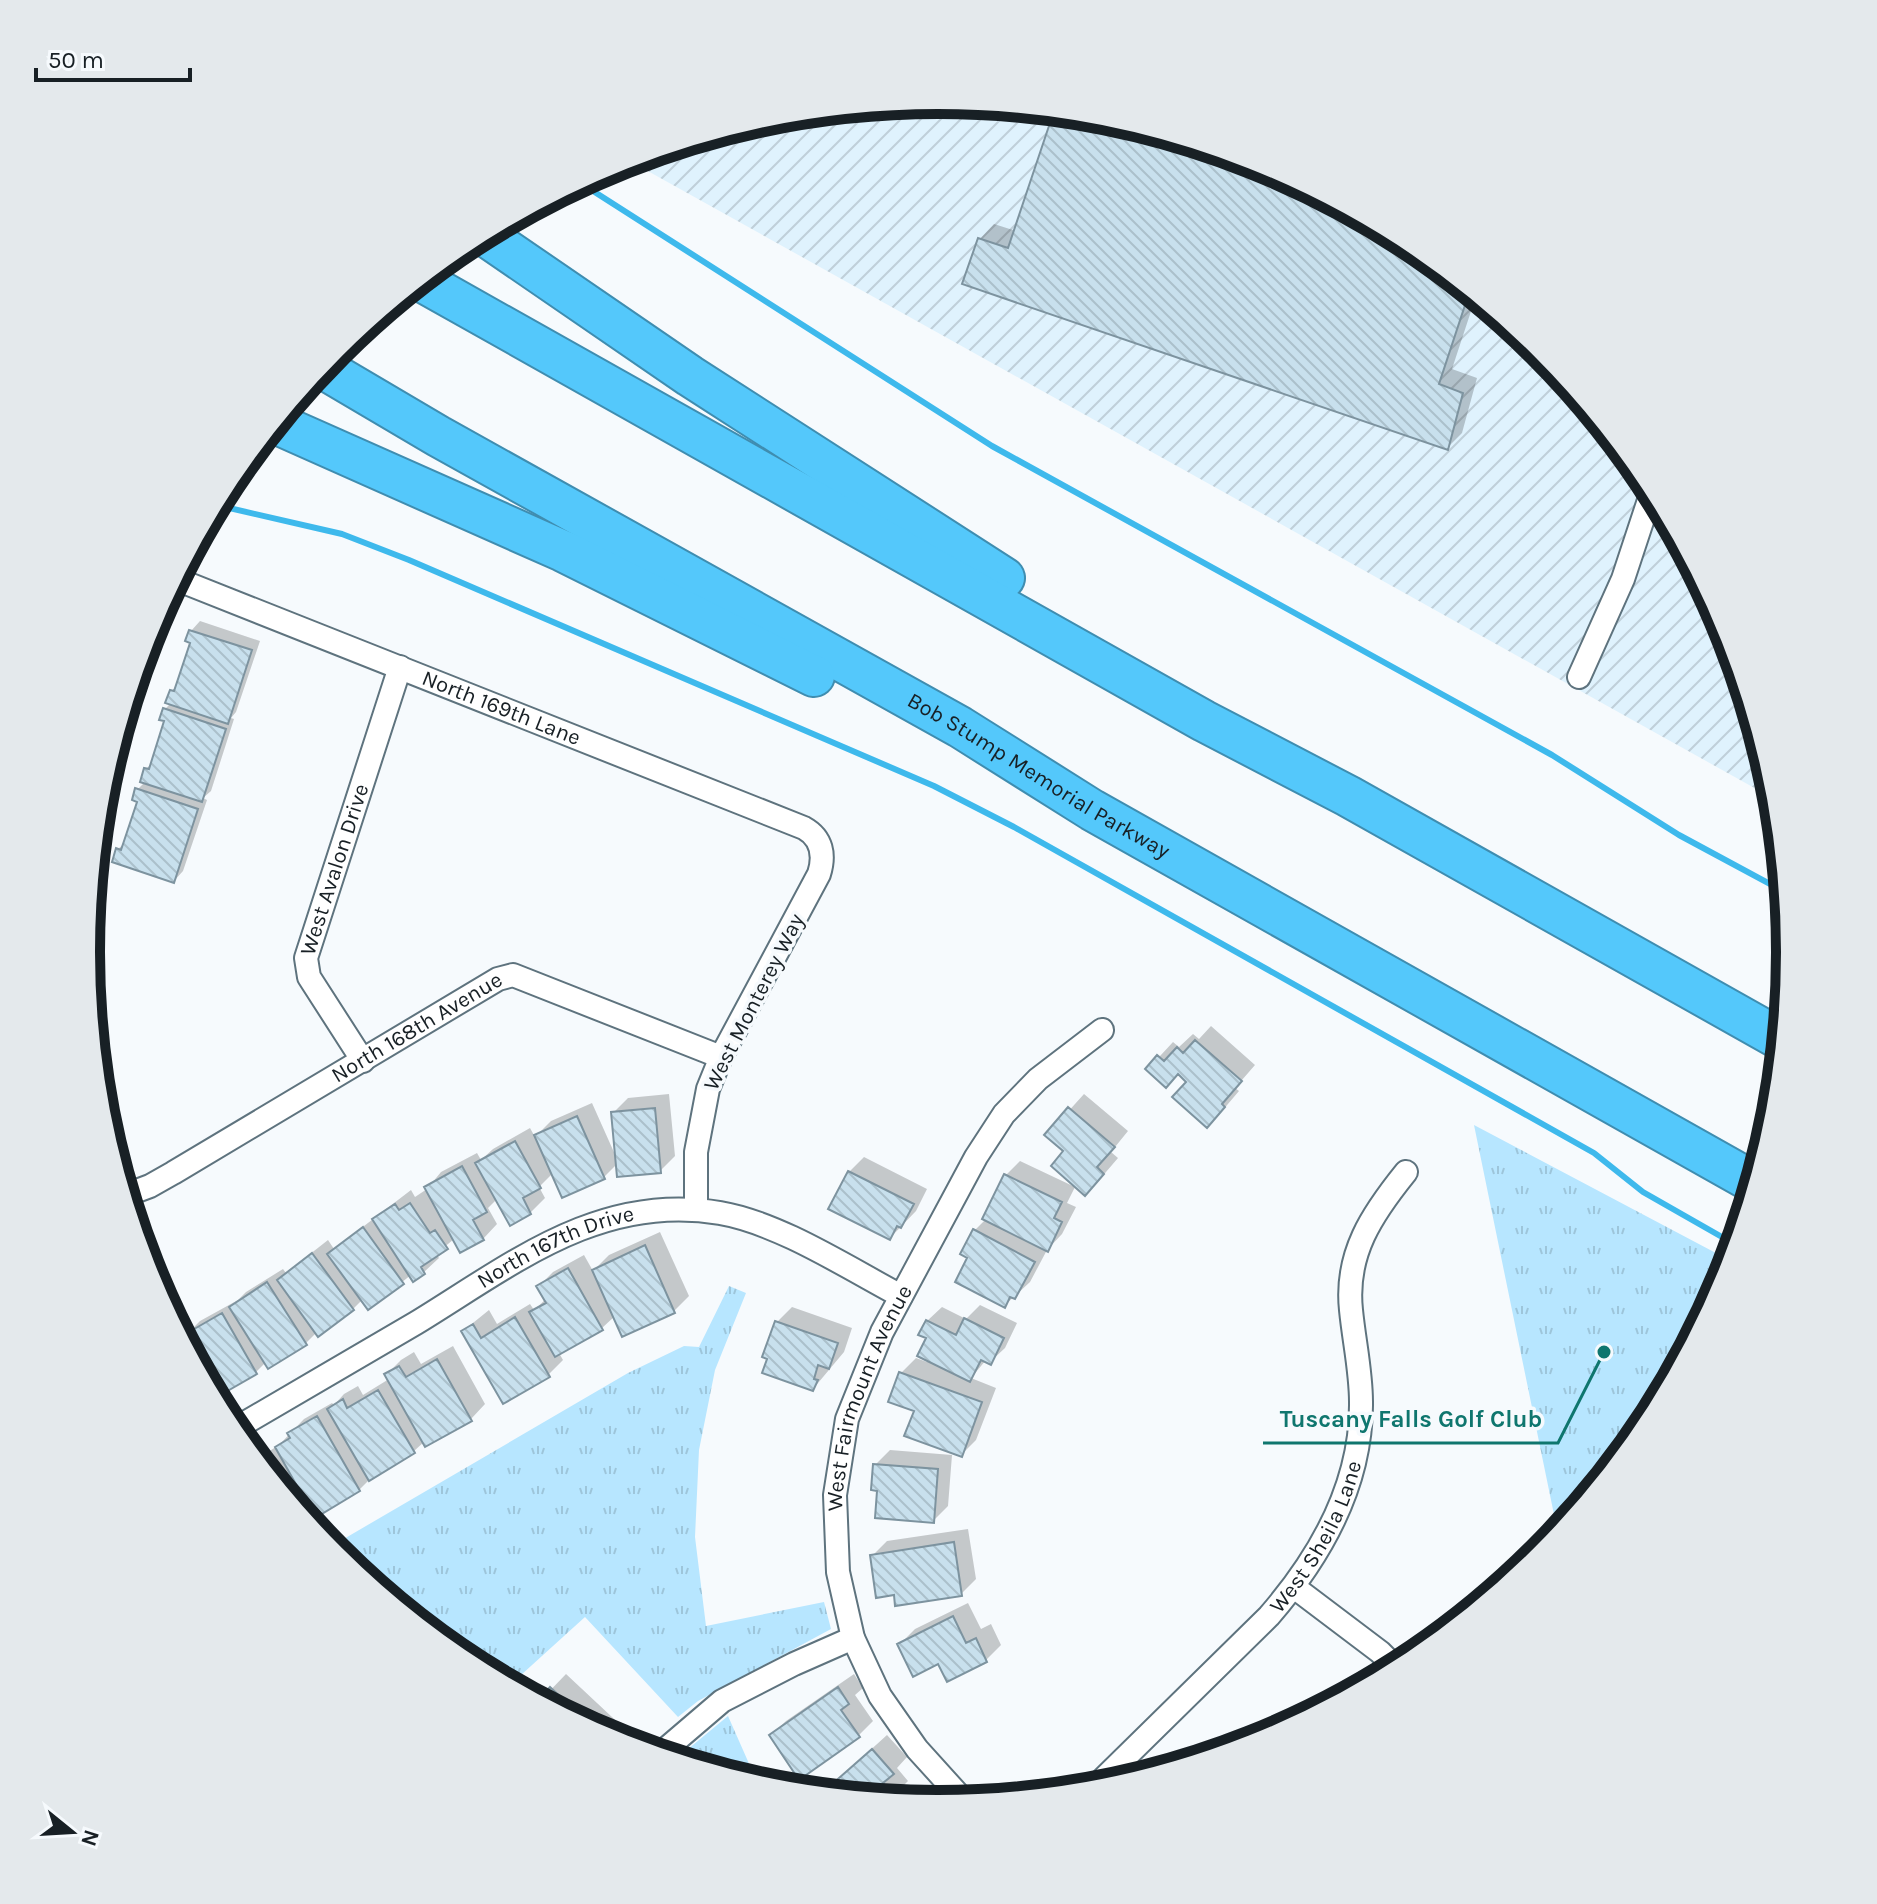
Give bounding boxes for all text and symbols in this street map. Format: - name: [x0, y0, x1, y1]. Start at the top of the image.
- scale bar: [36, 32, 190, 82]
- text: 50 m: [48, 46, 104, 74]
- street label: North 169th Lane: [418, 665, 584, 751]
- street label: Bob Stump Memorial Parkway: [903, 687, 1174, 864]
- street label: West Avalon Drive: [295, 781, 374, 959]
- street label: West Monterey Way: [698, 909, 810, 1095]
- street label: North 168th Avenue: [327, 966, 507, 1088]
- street label: North 167th Drive: [472, 1201, 636, 1294]
- street label: West Fairmount Avenue: [822, 1280, 918, 1511]
- callout: Tuscany Falls Golf Club: [1263, 1395, 1558, 1443]
- text: Tuscany Falls Golf Club: [1280, 1405, 1542, 1433]
- street label: West Sheila Lane: [1264, 1458, 1367, 1618]
- north arrow: [32, 1792, 112, 1872]
- text: N: [75, 1826, 105, 1849]

